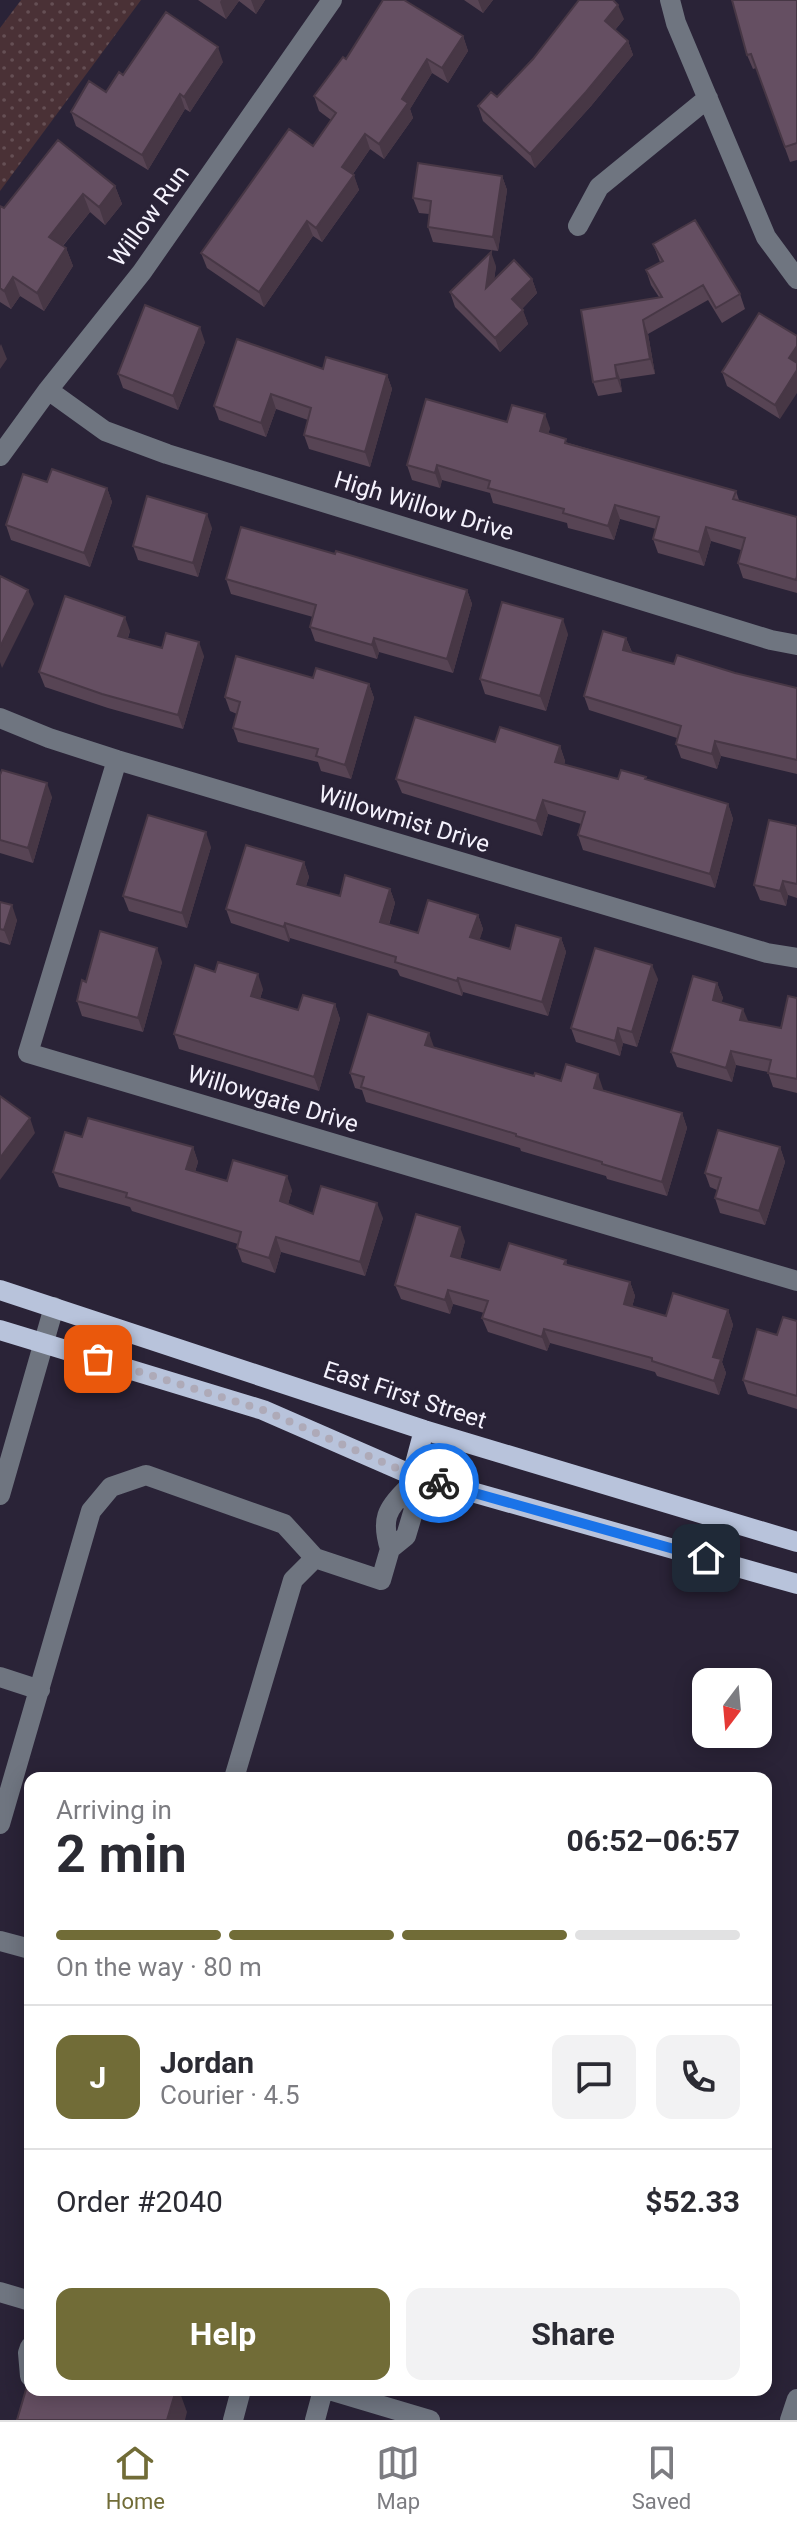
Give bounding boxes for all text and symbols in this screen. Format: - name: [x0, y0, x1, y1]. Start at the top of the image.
- street label: Willow Run: [103, 160, 195, 272]
- street label: High Willow Drive: [331, 465, 517, 547]
- street label: Willowmist Drive: [315, 780, 493, 858]
- street label: Willowgate Drive: [184, 1060, 362, 1138]
- pin: [64, 1325, 132, 1393]
- icon: bag: [76, 1337, 120, 1381]
- street label: East First Street: [320, 1355, 490, 1435]
- courier: [399, 1443, 479, 1523]
- icon: bike: [417, 1461, 461, 1505]
- pin: [672, 1524, 740, 1592]
- icon: home: [684, 1536, 728, 1580]
- north arrow: [692, 1668, 772, 1748]
- map controls: [692, 1668, 772, 1748]
- text: Arriving in: [56, 1795, 172, 1825]
- text: 06:52–06:57: [566, 1823, 740, 1858]
- text: 2 min: [56, 1824, 187, 1885]
- text: On the way · 80 m: [56, 1952, 262, 1982]
- button: chat: [552, 2035, 636, 2119]
- button: phone: [656, 2035, 740, 2119]
- text: Jordan: [160, 2045, 254, 2080]
- text: J: [90, 2060, 106, 2095]
- text: Courier · 4.5: [160, 2080, 300, 2110]
- text: Order #2040: [56, 2184, 223, 2219]
- text: $52.33: [645, 2184, 740, 2219]
- button: Help: [56, 2288, 390, 2380]
- button: Share: [406, 2288, 740, 2380]
- tab: Home: [106, 2441, 165, 2514]
- tab: Map: [376, 2441, 420, 2514]
- tab: Saved: [632, 2441, 691, 2514]

